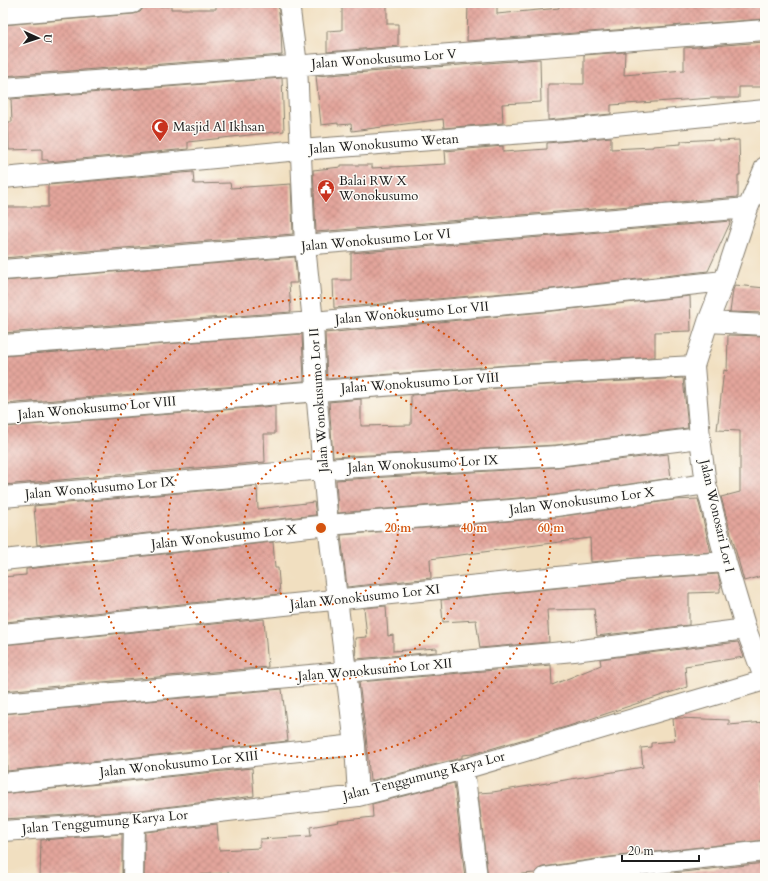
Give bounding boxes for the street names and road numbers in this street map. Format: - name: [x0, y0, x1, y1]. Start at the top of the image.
- street label: Jalan Wonokusumo Lor V: [309, 45, 458, 73]
- street label: Jalan Wonokusumo Wetan: [307, 130, 460, 158]
- street label: Jalan Wonokusumo Lor VI: [299, 225, 451, 256]
- street label: Jalan Wonokusumo Lor VII: [332, 297, 490, 329]
- street label: Jalan Wonokusumo Lor II: [305, 327, 333, 475]
- street label: Jalan Wonokusumo Lor VIII: [338, 368, 500, 398]
- street label: Jalan Wonokusumo Lor VIII: [15, 392, 177, 424]
- street label: Jalan Wonokusumo Lor IX: [345, 451, 499, 477]
- street label: Jalan Wonosari Lor I: [695, 456, 739, 574]
- street label: Jalan Wonokusumo Lor IX: [22, 472, 177, 504]
- street label: Jalan Wonokusumo Lor X: [506, 483, 656, 519]
- street label: Jalan Wonokusumo Lor X: [148, 520, 298, 554]
- street label: Jalan Wonokusumo Lor XI: [287, 580, 441, 614]
- street label: Jalan Wonokusumo Lor XII: [295, 654, 453, 686]
- street label: Jalan Wonokusumo Lor XIII: [97, 747, 259, 781]
- street label: Jalan Tenggumung Karya Lor: [339, 747, 507, 805]
- street label: Jalan Tenggumung Karya Lor: [19, 806, 189, 838]

